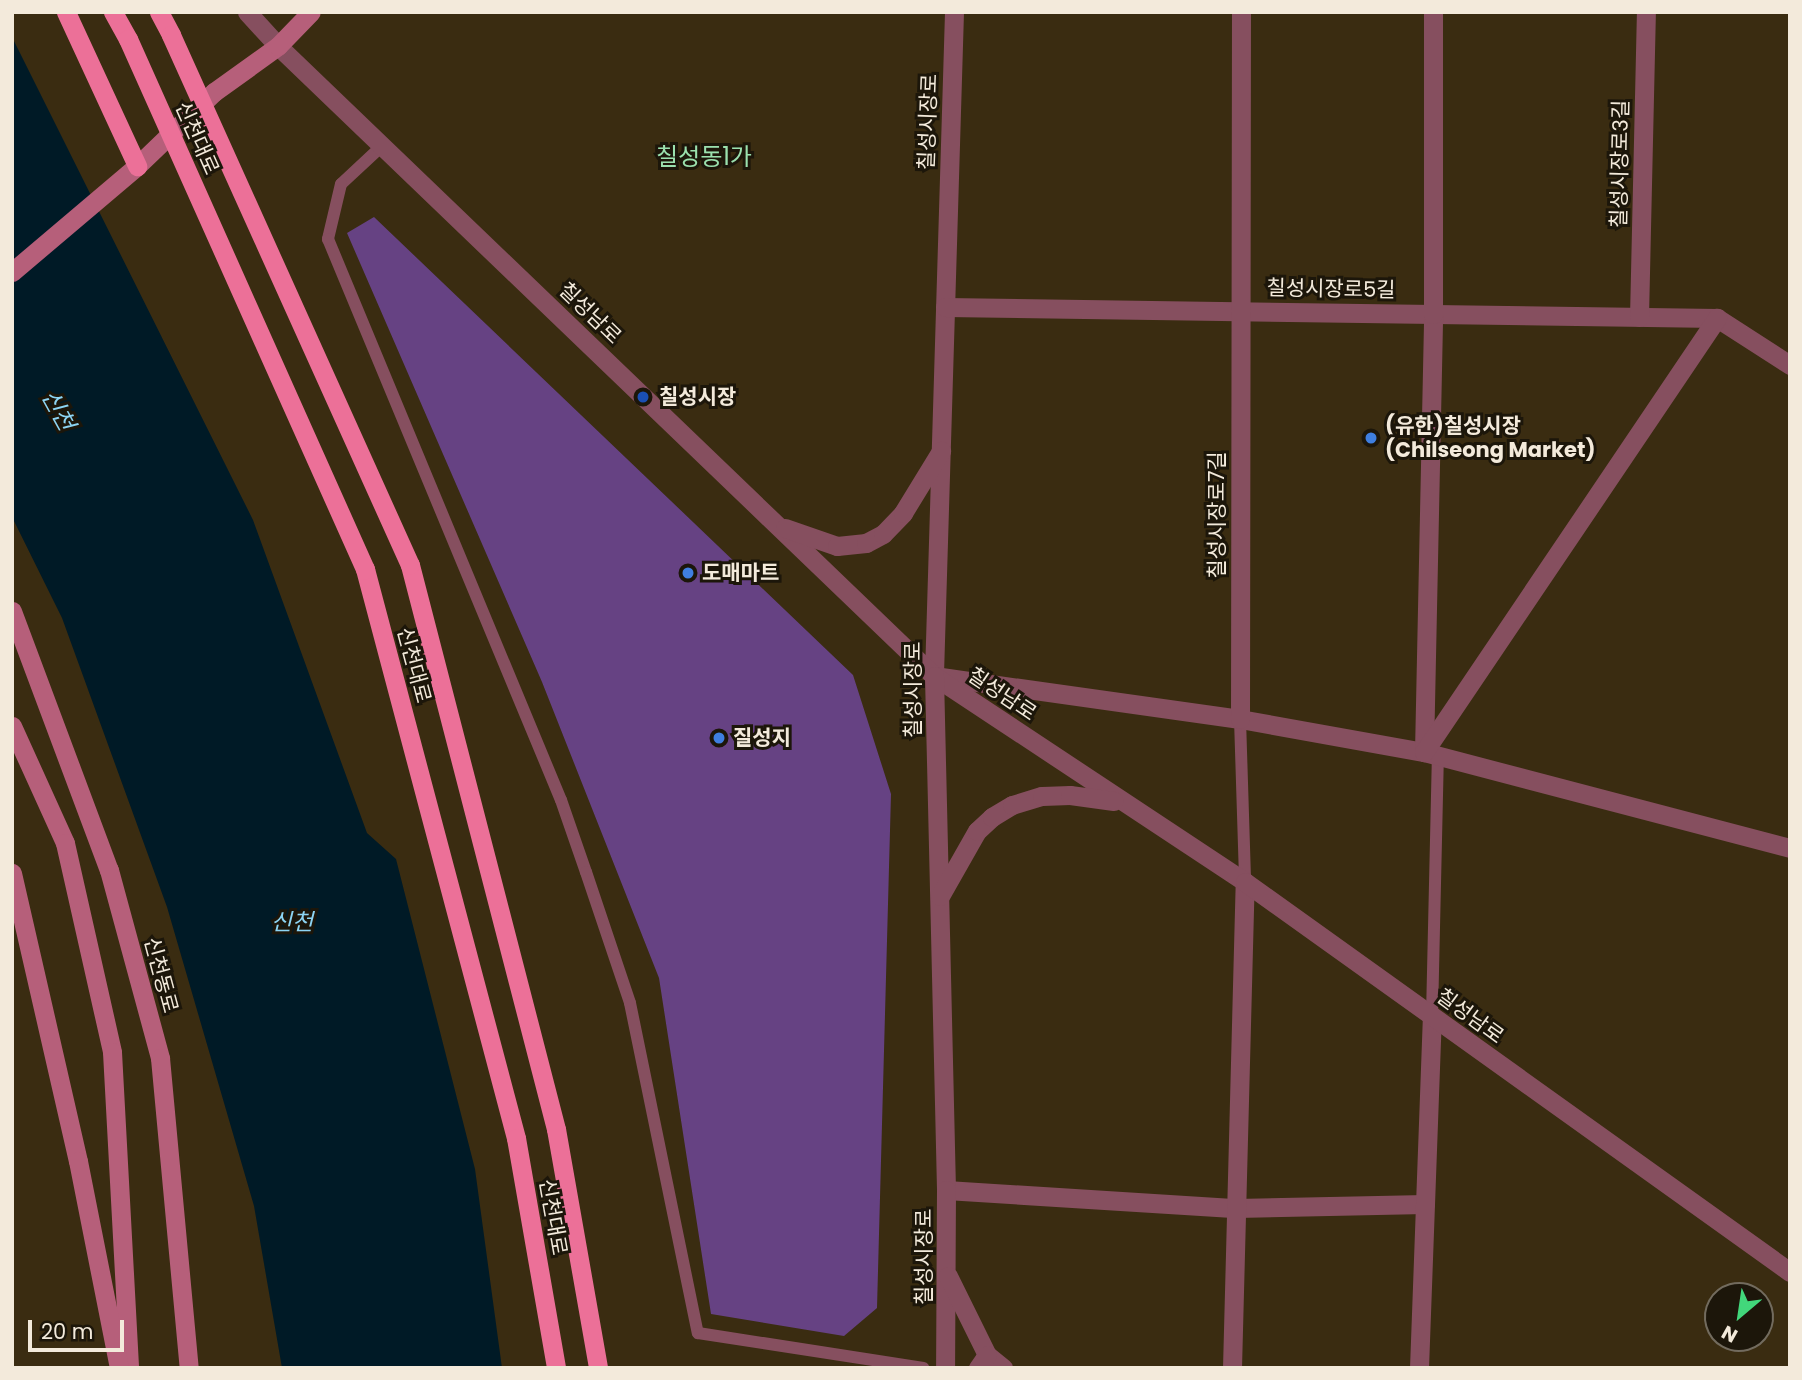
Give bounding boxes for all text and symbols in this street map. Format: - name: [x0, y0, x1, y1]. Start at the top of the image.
- street label: 칠성시장로: [914, 73, 942, 171]
- street label: 신천대로: [170, 98, 224, 178]
- street label: 칠성시장로3길: [1606, 100, 1634, 228]
- district label: 칠성동1가: [656, 143, 752, 171]
- street label: 칠성시장로5길: [1266, 275, 1396, 303]
- street label: 칠성남로: [553, 277, 627, 349]
- place label: 칠성시장: [659, 384, 736, 410]
- water label: 신천: [36, 385, 80, 435]
- marker: 칠성시장: [633, 387, 653, 407]
- place label: (유한)칠성시장 (Chilseong Market): [1385, 413, 1595, 463]
- marker: (유한)칠성시장 (Chilseong Market): [1363, 430, 1379, 446]
- street label: 칠성시장로7길: [1204, 451, 1230, 579]
- place label: 도매마트: [702, 560, 779, 586]
- marker: 도매마트: [680, 565, 696, 581]
- street label: 신천대로: [392, 624, 436, 706]
- street label: 칠성시장로: [900, 642, 926, 738]
- street label: 칠성남로: [963, 662, 1041, 726]
- place label: 질성지: [733, 725, 791, 751]
- marker: 질성지: [711, 730, 727, 746]
- water label: 신천: [271, 908, 313, 936]
- street label: 신천동로: [139, 934, 183, 1016]
- street label: 칠성남로: [1431, 983, 1509, 1049]
- street label: 신천대로: [534, 1177, 572, 1257]
- street label: 칠성시장로: [911, 1209, 937, 1305]
- north arrow: [1704, 1282, 1774, 1352]
- scale bar: [32, 1306, 128, 1350]
- text: 20 m: [41, 1317, 94, 1346]
- text: N: [1717, 1319, 1742, 1349]

